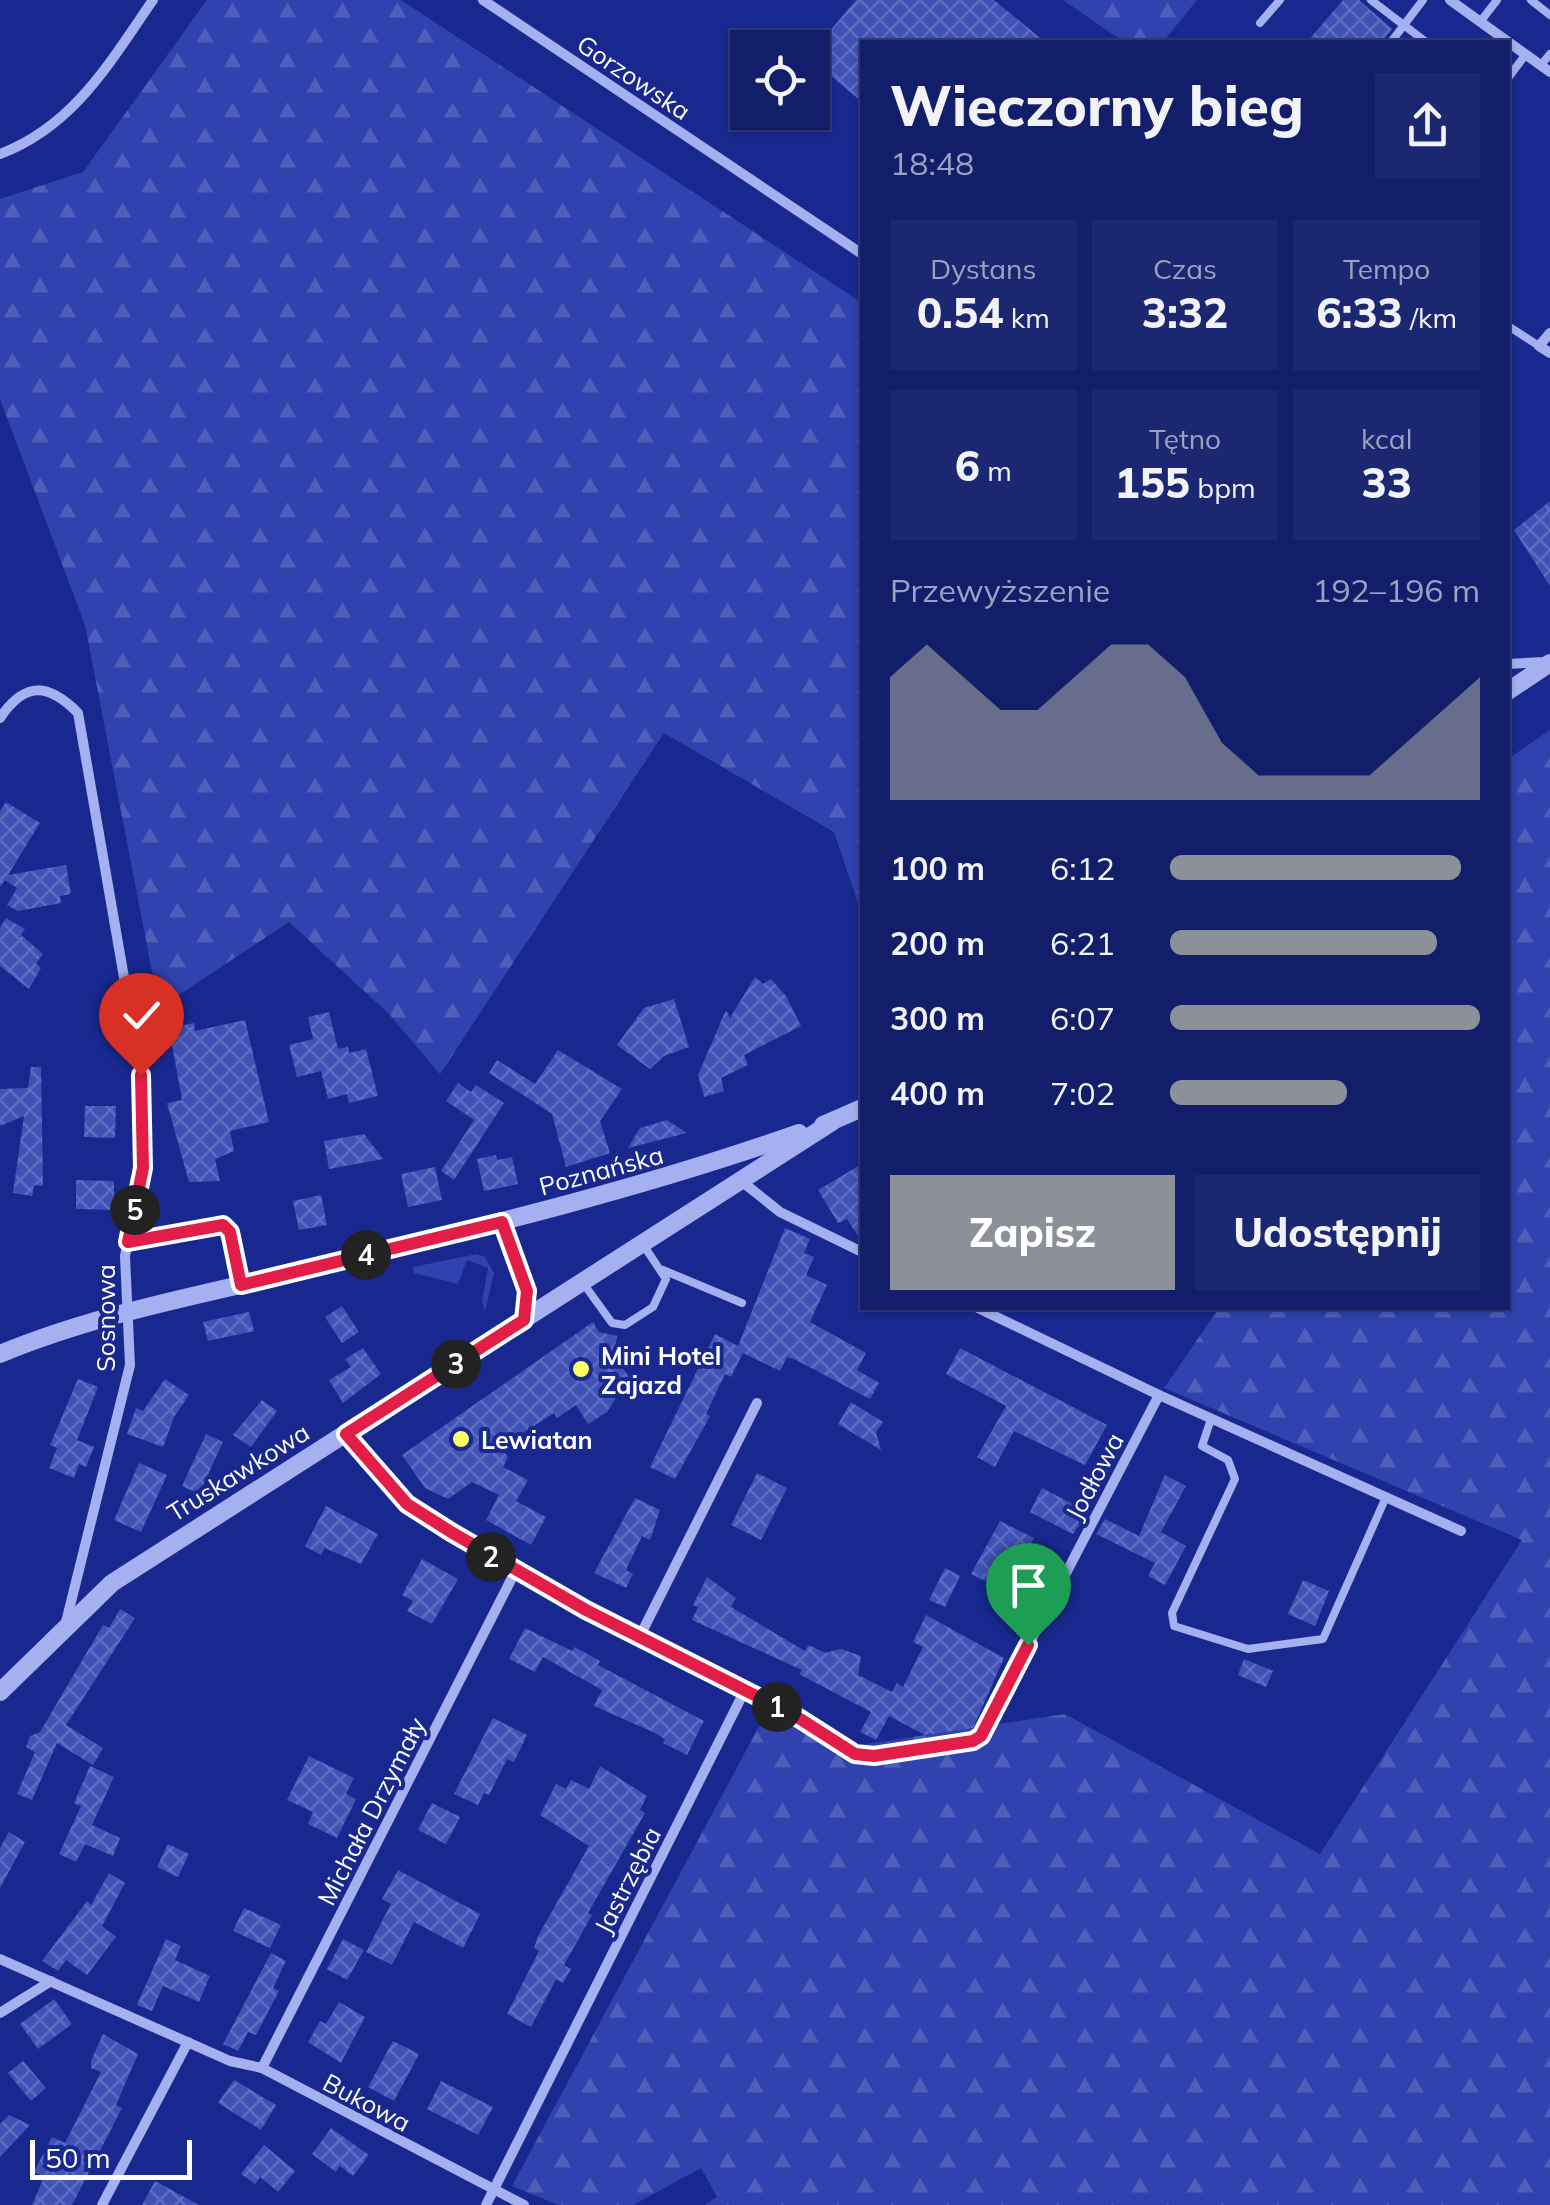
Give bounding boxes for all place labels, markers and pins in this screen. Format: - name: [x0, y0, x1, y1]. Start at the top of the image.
- pin: [99, 973, 184, 1076]
- pin: 5: [110, 1185, 160, 1235]
- pin: 4: [341, 1230, 391, 1280]
- pin: 3: [431, 1339, 481, 1389]
- place label: Mini Hotel Zajazd: [601, 1340, 721, 1400]
- marker: Mini Hotel Zajazd: [570, 1358, 592, 1380]
- place label: Lewiatan: [481, 1424, 593, 1455]
- marker: Lewiatan: [450, 1428, 472, 1450]
- pin: 2: [466, 1532, 516, 1582]
- pin: [986, 1543, 1071, 1646]
- pin: 1: [752, 1682, 802, 1732]

